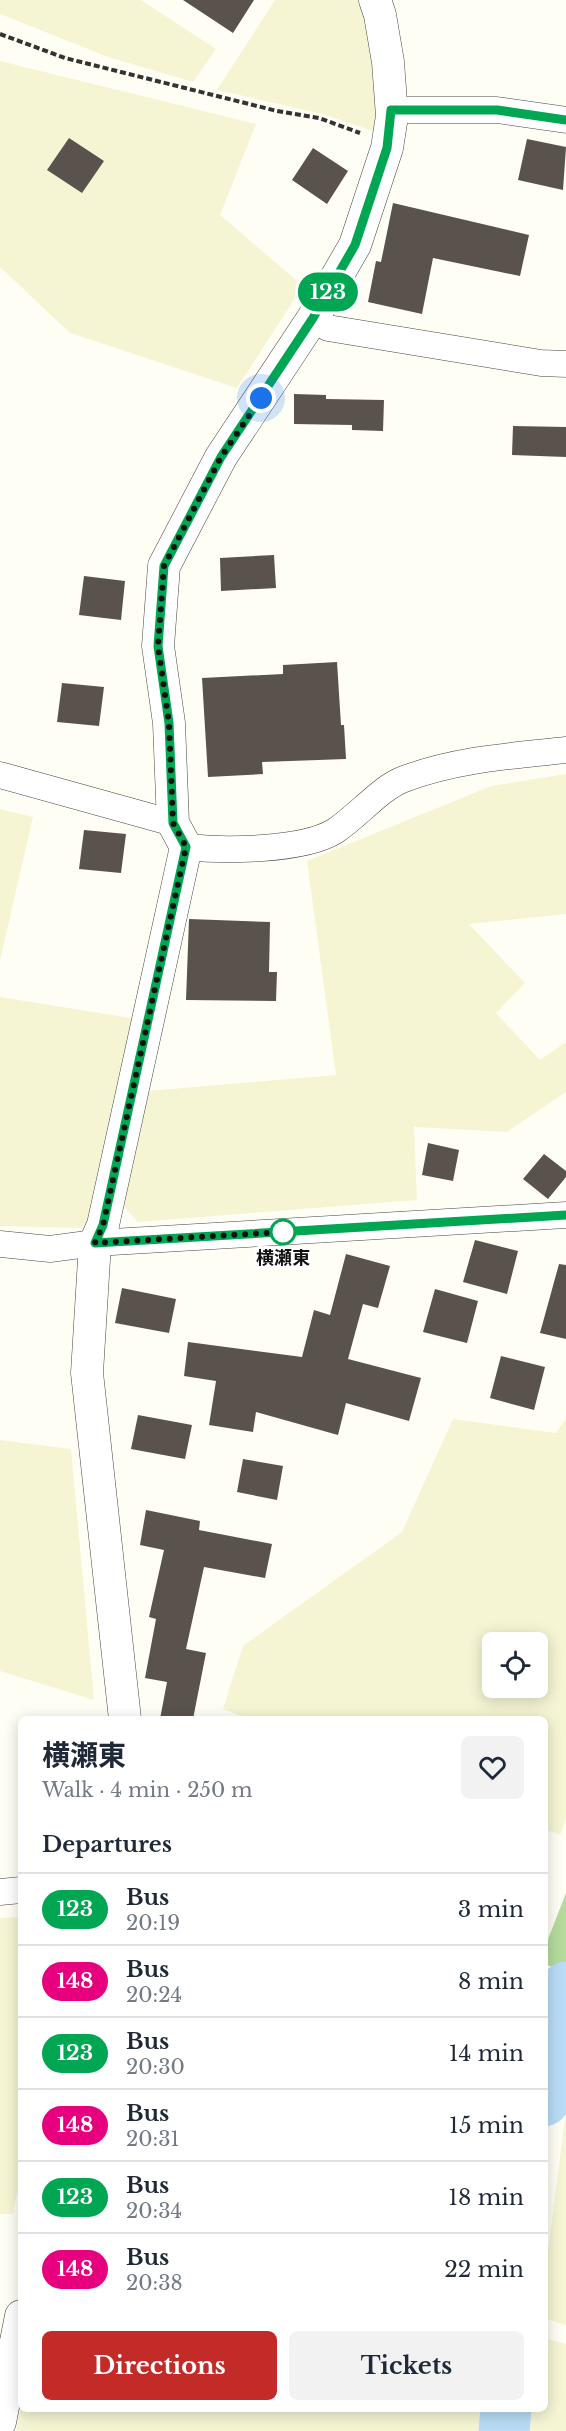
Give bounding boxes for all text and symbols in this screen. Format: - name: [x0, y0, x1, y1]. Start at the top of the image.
- line badge: 123: [294, 272, 362, 312]
- text: 123: [310, 279, 346, 305]
- your location: [246, 383, 276, 413]
- marker: 横瀬東: [270, 1219, 296, 1245]
- place label: 横瀬東: [256, 1247, 310, 1269]
- map controls: [482, 1632, 548, 1698]
- button: locate: [482, 1632, 548, 1698]
- button: heart: [461, 1736, 524, 1799]
- text: 横瀬東: [42, 1738, 126, 1773]
- text: Walk · 4 min · 250 m: [42, 1778, 252, 1802]
- text: Departures: [42, 1831, 172, 1858]
- text: Bus: [126, 1884, 169, 1911]
- text: 123: [57, 1896, 93, 1922]
- text: 3 min: [458, 1896, 524, 1923]
- text: 20:19: [126, 1911, 180, 1935]
- text: Bus: [126, 1956, 169, 1983]
- text: 148: [57, 1968, 93, 1994]
- text: 8 min: [458, 1968, 524, 1995]
- text: 20:24: [126, 1983, 182, 2007]
- text: Bus: [126, 2028, 169, 2055]
- text: 123: [57, 2040, 93, 2066]
- text: 14 min: [449, 2040, 524, 2067]
- text: 20:30: [126, 2055, 185, 2079]
- text: Bus: [126, 2100, 169, 2127]
- text: 148: [57, 2112, 93, 2138]
- text: 15 min: [449, 2112, 524, 2139]
- text: 20:31: [126, 2127, 180, 2151]
- text: Bus: [126, 2172, 169, 2199]
- text: 123: [57, 2184, 93, 2210]
- text: 18 min: [448, 2184, 524, 2211]
- text: 20:34: [126, 2199, 182, 2223]
- text: Bus: [126, 2244, 169, 2271]
- text: 148: [57, 2256, 93, 2282]
- text: 22 min: [444, 2256, 524, 2283]
- text: 20:38: [126, 2271, 183, 2295]
- button: Directions: [42, 2331, 277, 2400]
- button: Tickets: [289, 2331, 524, 2400]

